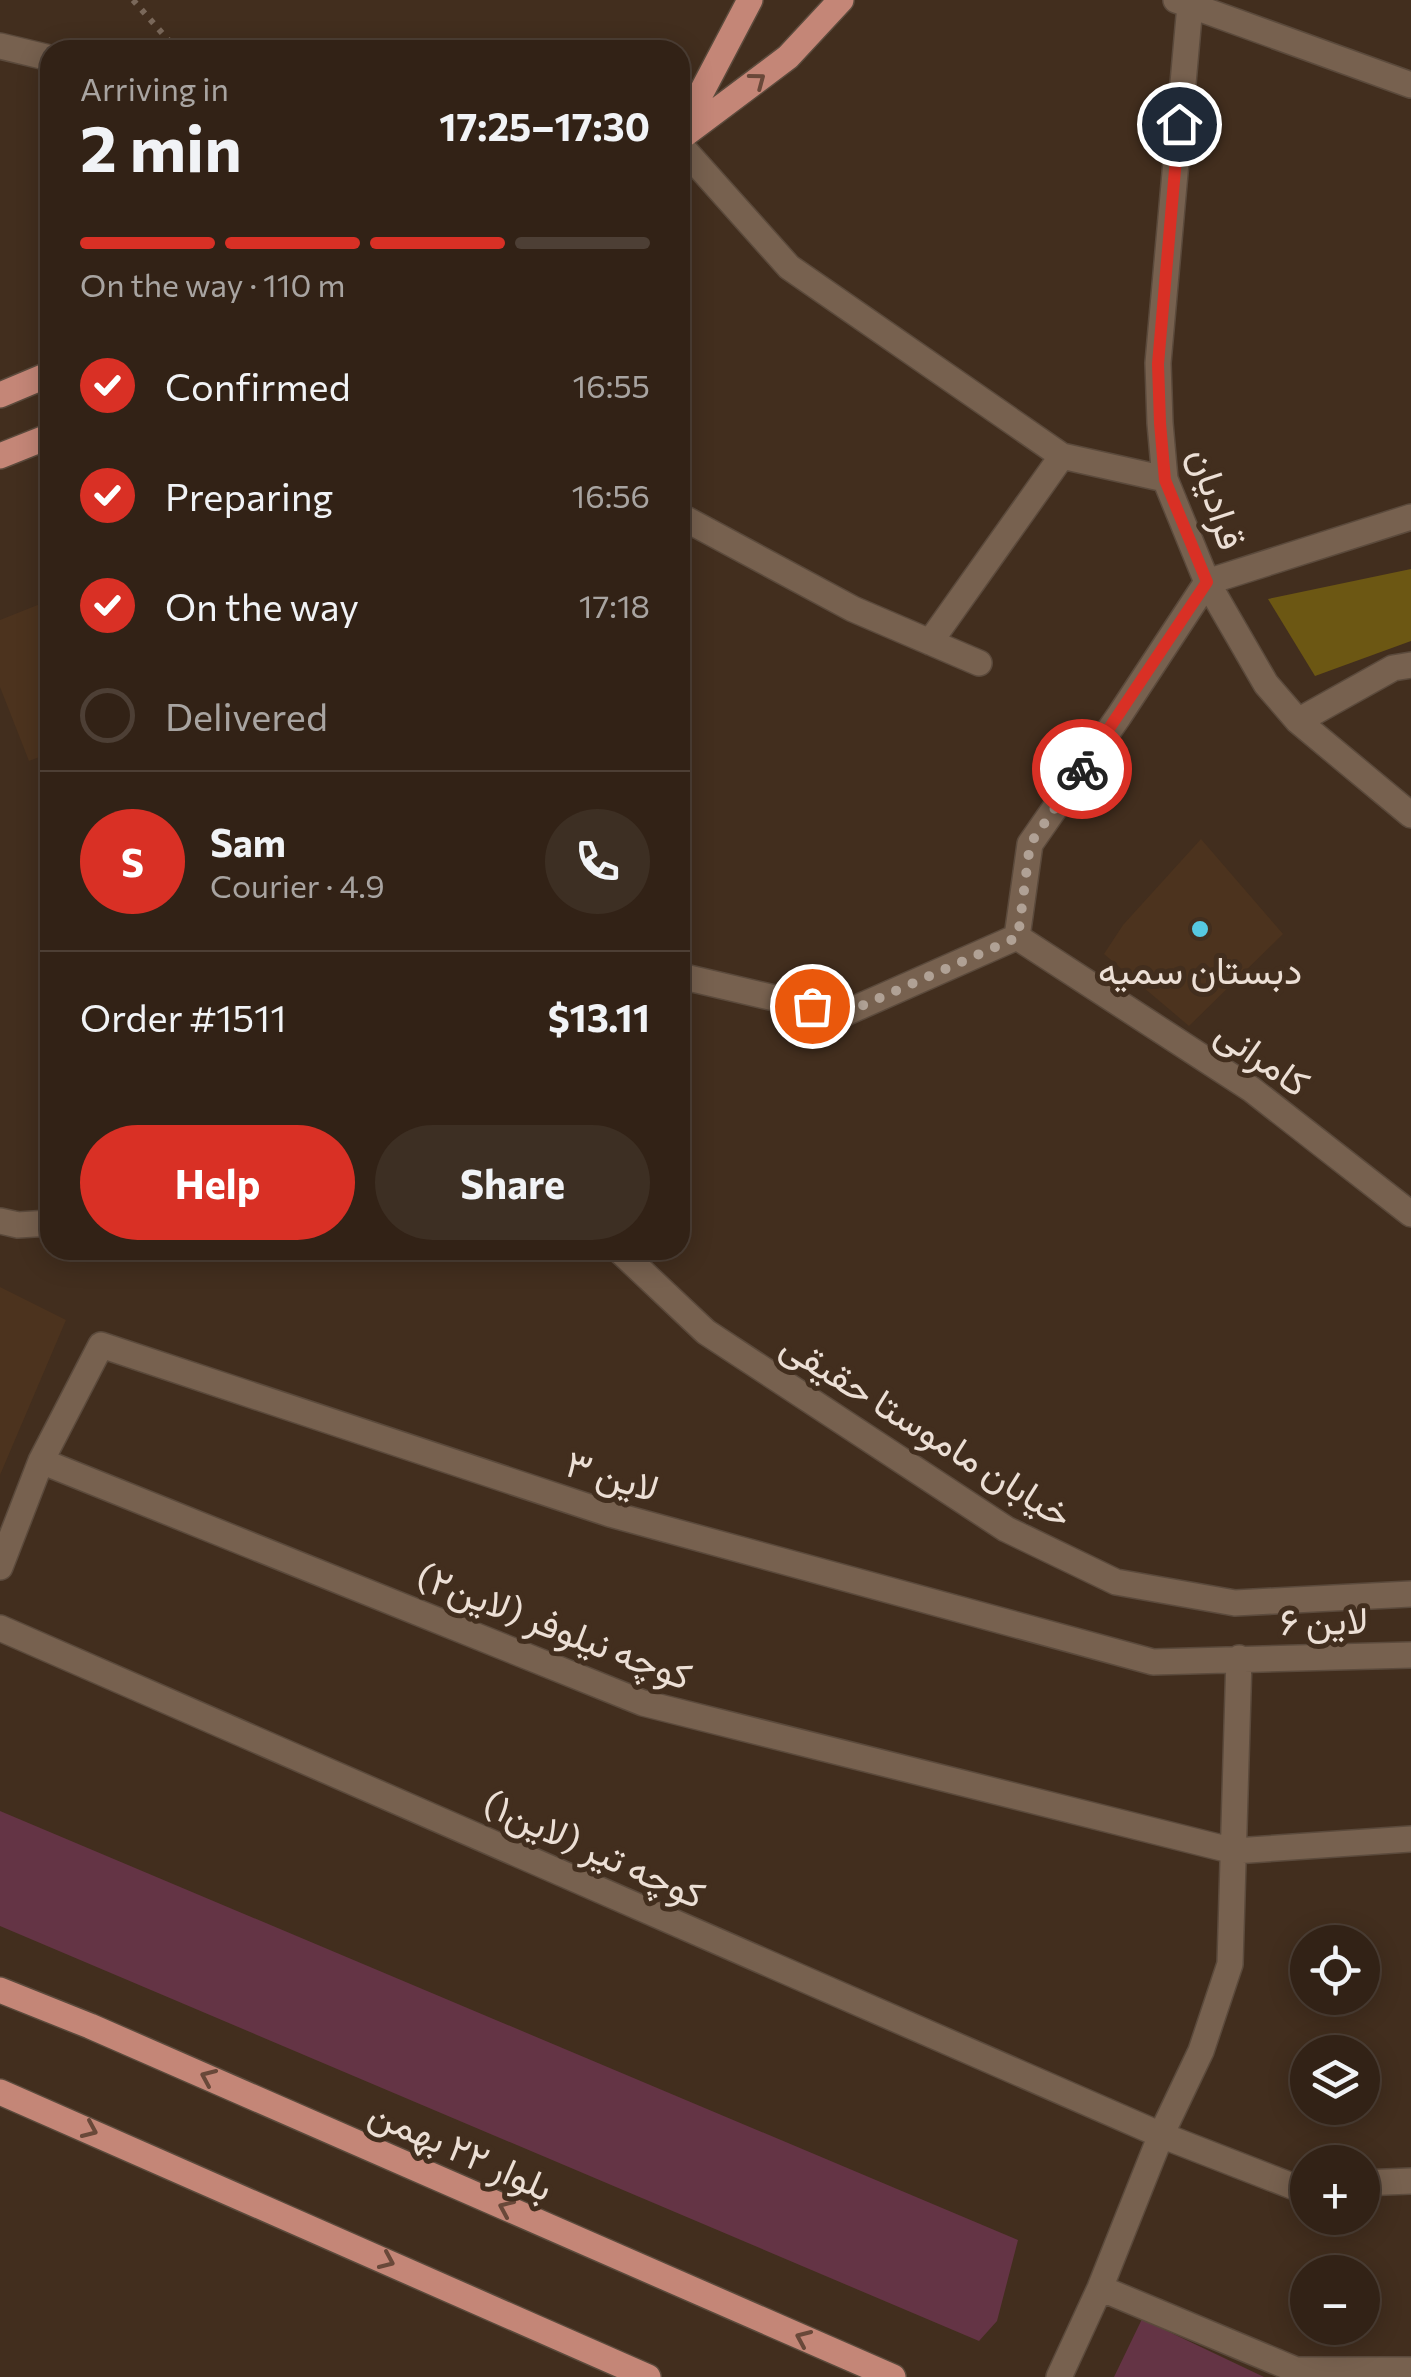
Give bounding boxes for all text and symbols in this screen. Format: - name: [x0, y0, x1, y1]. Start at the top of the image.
- text: Arriving in: [80, 68, 229, 108]
- one-way arrow: [747, 74, 765, 91]
- pin: [1137, 82, 1222, 167]
- icon: home: [1152, 97, 1207, 152]
- text: 17:25–17:30: [439, 102, 650, 149]
- text: 2 min: [80, 106, 242, 185]
- text: On the way · 110 m: [80, 264, 345, 304]
- icon: check: [80, 358, 135, 413]
- text: Confirmed: [165, 362, 351, 409]
- text: 16:55: [573, 365, 650, 405]
- street label: قرادیان: [1179, 441, 1257, 555]
- icon: check: [80, 468, 135, 523]
- text: Preparing: [165, 472, 333, 519]
- text: 16:56: [572, 475, 650, 515]
- icon: check: [80, 578, 135, 633]
- text: On the way: [165, 582, 359, 629]
- text: 17:18: [579, 585, 650, 625]
- text: Delivered: [165, 692, 328, 739]
- courier: [1032, 719, 1132, 819]
- icon: bike: [1055, 742, 1110, 797]
- button: phone: [545, 809, 650, 914]
- text: Sam: [210, 818, 286, 865]
- text: S: [121, 838, 144, 885]
- text: Courier · 4.9: [210, 865, 385, 905]
- marker: دبستان سمیه: [1189, 918, 1211, 940]
- place label: دبستان سمیه: [1098, 945, 1302, 993]
- pin: [770, 964, 855, 1049]
- icon: bag: [785, 979, 840, 1034]
- text: Order #1511: [80, 993, 287, 1040]
- text: $13.11: [548, 993, 650, 1040]
- street label: کامرانی: [1207, 1007, 1320, 1107]
- button: Help: [80, 1125, 355, 1240]
- button: Share: [375, 1125, 650, 1240]
- street label: خیابان ماموستا حقیقی: [773, 1320, 1082, 1538]
- street label: لاین ۳: [560, 1438, 665, 1512]
- street label: کوچه نیلوفر (لاین۲): [409, 1550, 699, 1703]
- street label: لاین ۶: [1280, 1595, 1368, 1645]
- street label: کوچه تیر (لاین۱): [475, 1777, 713, 1921]
- map controls: [1290, 1925, 1380, 2345]
- button: locate: [1290, 1925, 1380, 2015]
- button: layers: [1290, 2035, 1380, 2125]
- one-way arrow: [200, 2069, 218, 2089]
- street label: بلوار ۲۲ بهمن: [362, 2087, 561, 2211]
- one-way arrow: [80, 2118, 98, 2138]
- button: +: [1290, 2145, 1380, 2235]
- one-way arrow: [498, 2200, 516, 2220]
- one-way arrow: [377, 2249, 395, 2269]
- button: −: [1290, 2255, 1380, 2345]
- one-way arrow: [795, 2330, 813, 2350]

